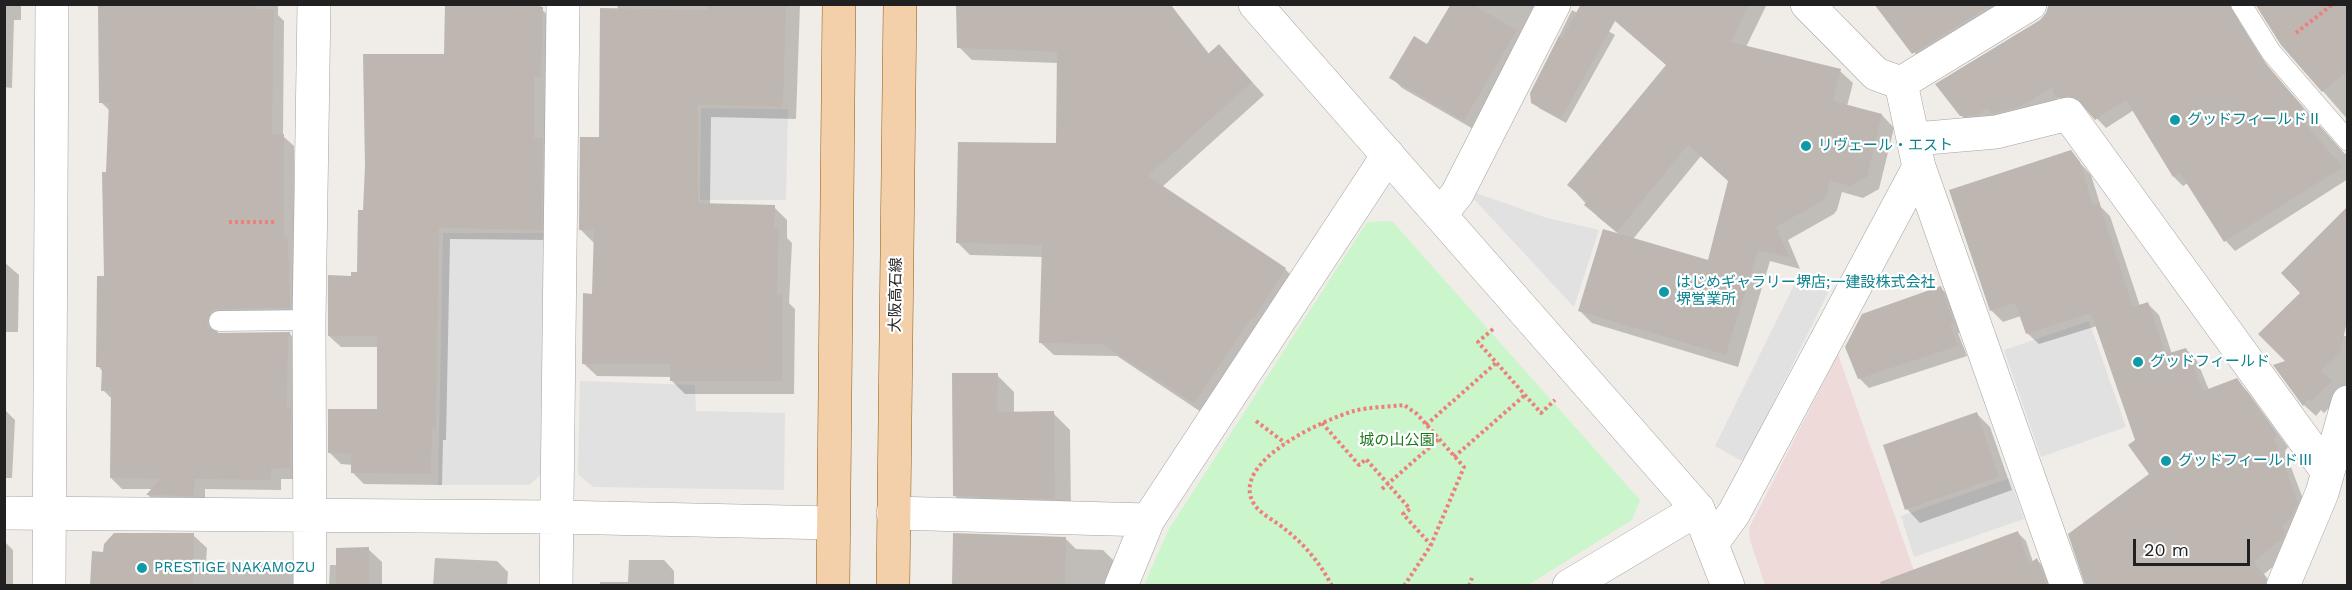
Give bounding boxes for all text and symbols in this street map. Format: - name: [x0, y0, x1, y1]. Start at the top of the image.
- place label: グッドフィールドⅡ: [2187, 111, 2322, 129]
- marker: グッドフィールドⅡ: [2168, 113, 2182, 127]
- place label: リヴェール・エスト: [1818, 137, 1953, 155]
- marker: リヴェール・エスト: [1799, 139, 1813, 153]
- street label: 大阪高石線: [886, 257, 906, 333]
- place label: はじめギャラリー堺店;一建設株式会社 堺営業所: [1676, 274, 1935, 309]
- marker: はじめギャラリー堺店;一建設株式会社 堺営業所: [1657, 285, 1671, 299]
- place label: グッドフィールド: [2150, 353, 2270, 371]
- marker: グッドフィールド: [2131, 355, 2145, 369]
- park label: 城の山公園: [1360, 432, 1434, 450]
- place label: グッドフィールドⅢ: [2178, 452, 2313, 470]
- marker: グッドフィールドⅢ: [2159, 454, 2173, 468]
- scale bar: [2136, 527, 2253, 565]
- text: 20 m: [2144, 539, 2189, 560]
- place label: PRESTIGE NAKAMOZU: [154, 559, 315, 577]
- marker: PRESTIGE NAKAMOZU: [135, 561, 149, 575]

